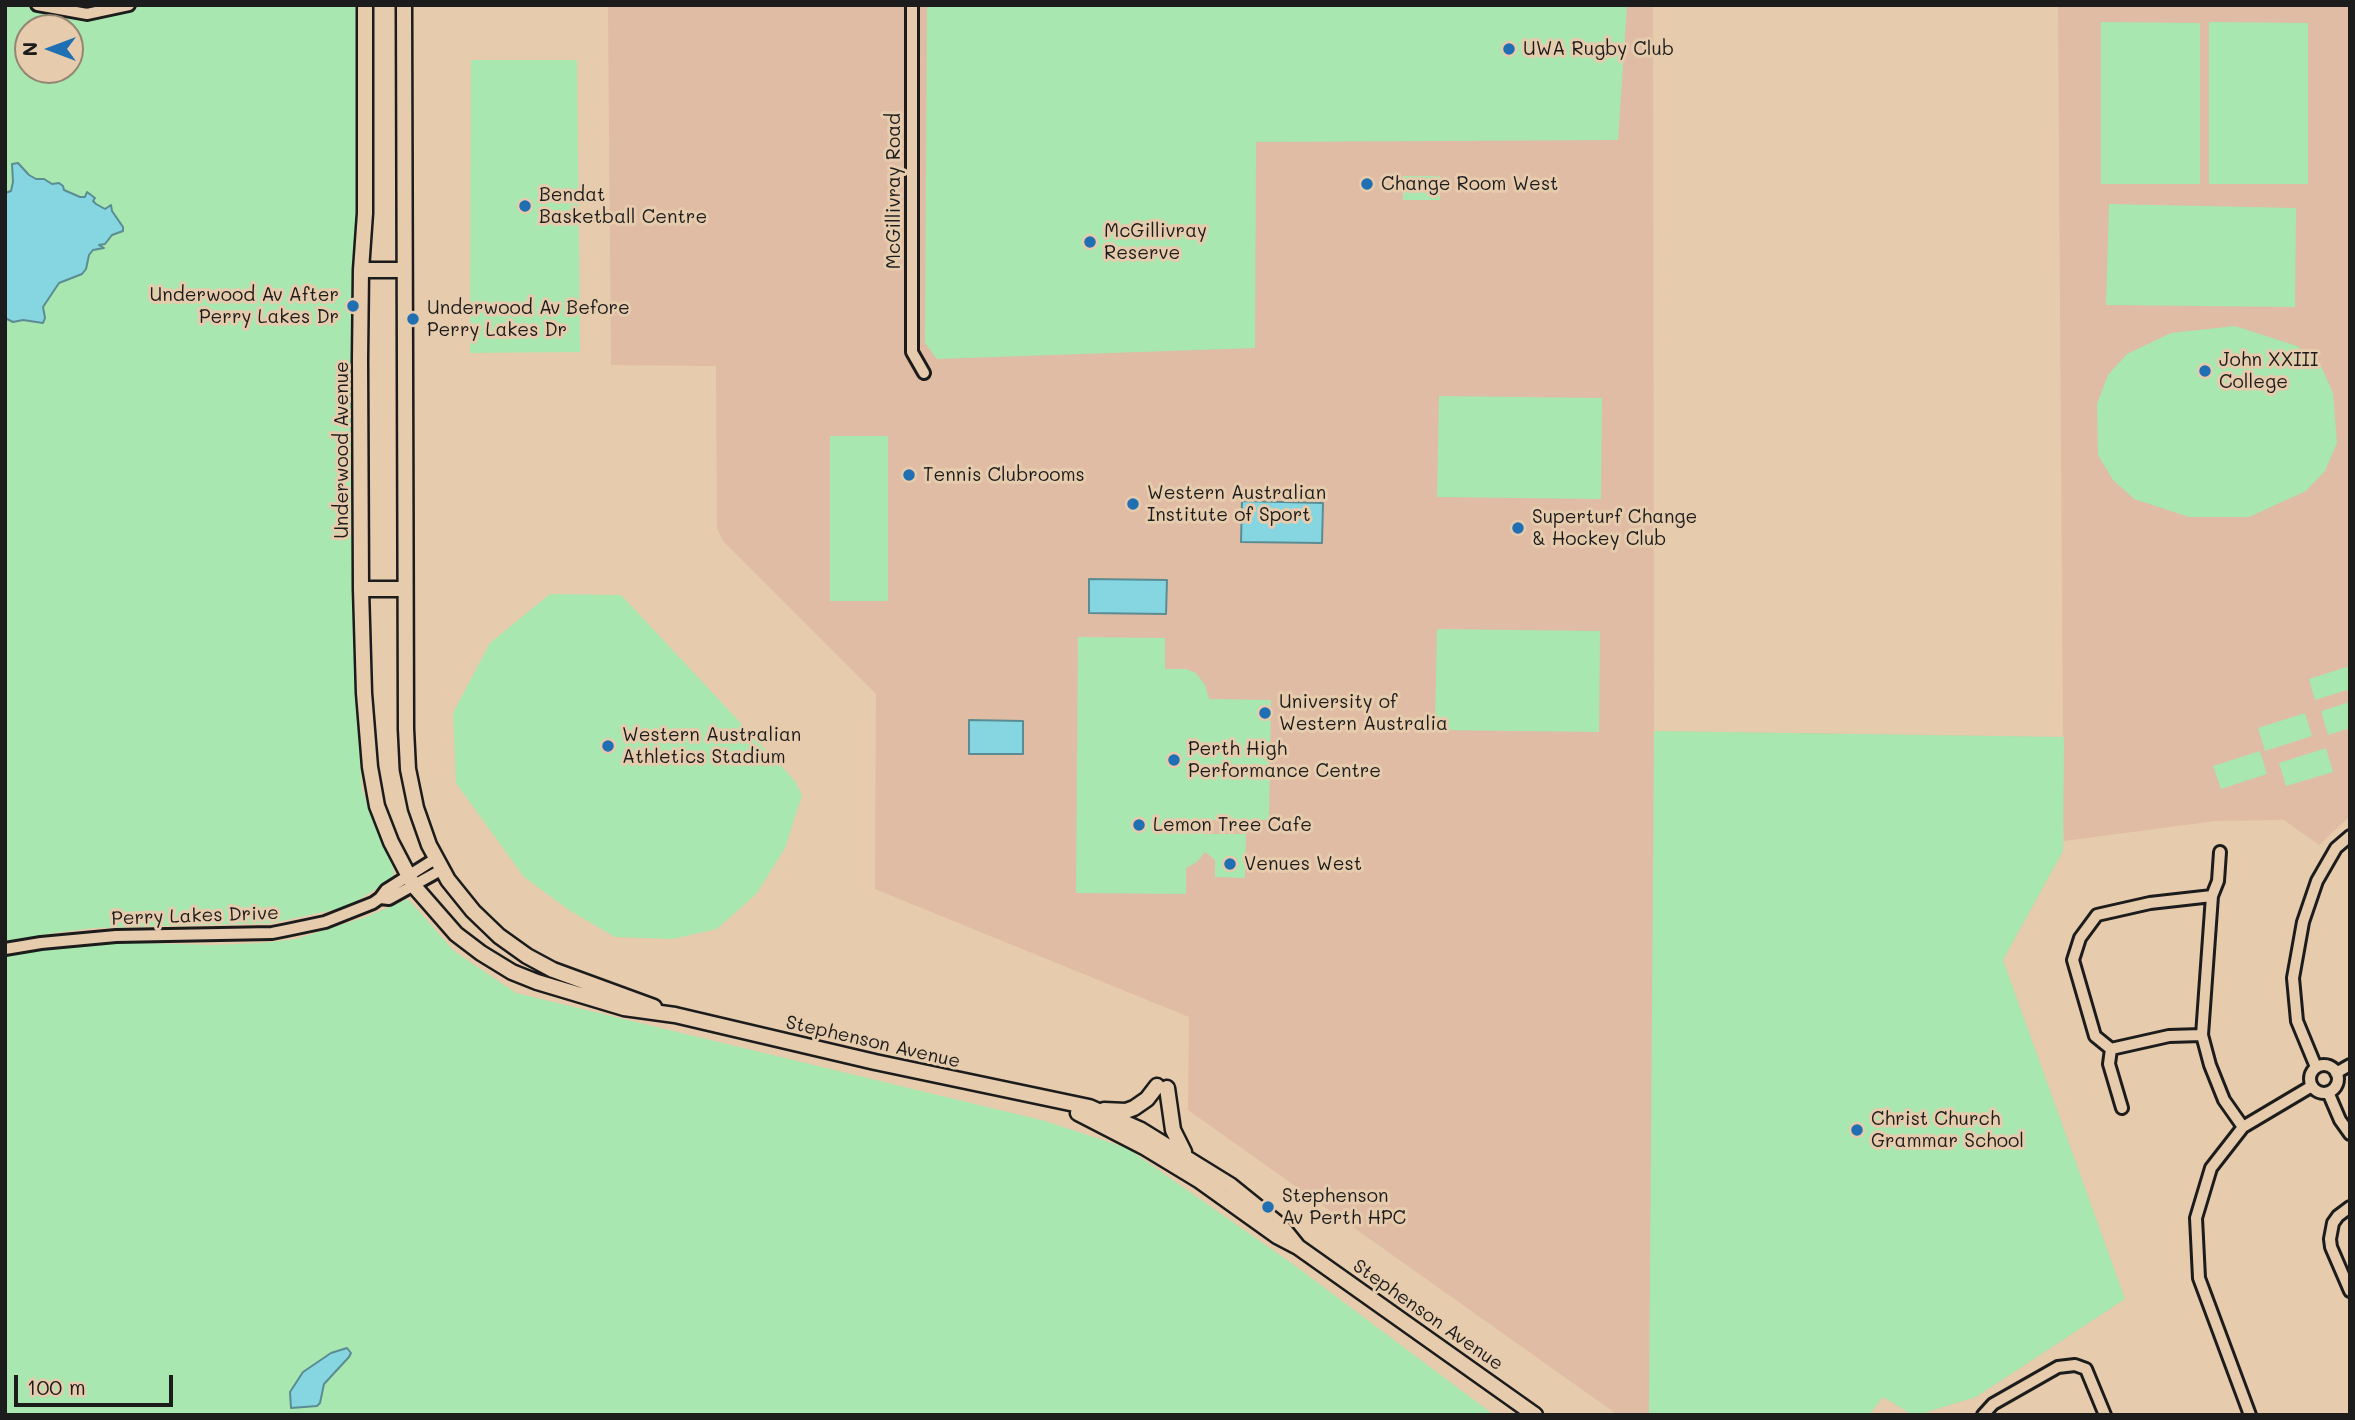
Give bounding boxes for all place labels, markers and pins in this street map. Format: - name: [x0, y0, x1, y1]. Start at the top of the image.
- place label: UWA Rugby Club: [1523, 38, 1674, 60]
- marker: UWA Rugby Club: [1501, 41, 1517, 57]
- place label: Change Room West: [1381, 173, 1558, 195]
- marker: Change Room West: [1359, 176, 1375, 192]
- place label: Bendat Basketball Centre: [539, 184, 707, 228]
- marker: Bendat Basketball Centre: [517, 198, 533, 214]
- place label: McGillivray Reserve: [1104, 220, 1207, 264]
- marker: McGillivray Reserve: [1082, 234, 1098, 250]
- place label: Underwood Av After Perry Lakes Dr: [149, 284, 339, 328]
- place label: Underwood Av Before Perry Lakes Dr: [427, 297, 630, 341]
- marker: Underwood Av After Perry Lakes Dr: [345, 298, 361, 314]
- marker: Underwood Av Before Perry Lakes Dr: [405, 311, 421, 327]
- place label: John XXIII College: [2219, 349, 2318, 393]
- marker: John XXIII College: [2197, 363, 2213, 379]
- place label: Tennis Clubrooms: [923, 464, 1085, 486]
- marker: Tennis Clubrooms: [901, 467, 917, 483]
- place label: Western Australian Institute of Sport: [1147, 482, 1326, 526]
- marker: Western Australian Institute of Sport: [1125, 496, 1141, 512]
- place label: Superturf Change & Hockey Club: [1532, 506, 1697, 550]
- marker: Superturf Change & Hockey Club: [1510, 520, 1526, 536]
- place label: University of Western Australia: [1279, 691, 1448, 735]
- marker: University of Western Australia: [1257, 705, 1273, 721]
- place label: Western Australian Athletics Stadium: [622, 724, 801, 768]
- marker: Western Australian Athletics Stadium: [600, 738, 616, 754]
- place label: Perth High Performance Centre: [1188, 738, 1381, 782]
- marker: Perth High Performance Centre: [1166, 752, 1182, 768]
- place label: Lemon Tree Cafe: [1153, 814, 1312, 836]
- marker: Lemon Tree Cafe: [1131, 817, 1147, 833]
- place label: Venues West: [1244, 853, 1362, 875]
- marker: Venues West: [1222, 856, 1238, 872]
- place label: Christ Church Grammar School: [1871, 1108, 2024, 1152]
- marker: Christ Church Grammar School: [1849, 1122, 1865, 1138]
- place label: Stephenson Av Perth HPC: [1282, 1185, 1406, 1229]
- marker: Stephenson Av Perth HPC: [1260, 1199, 1276, 1215]

